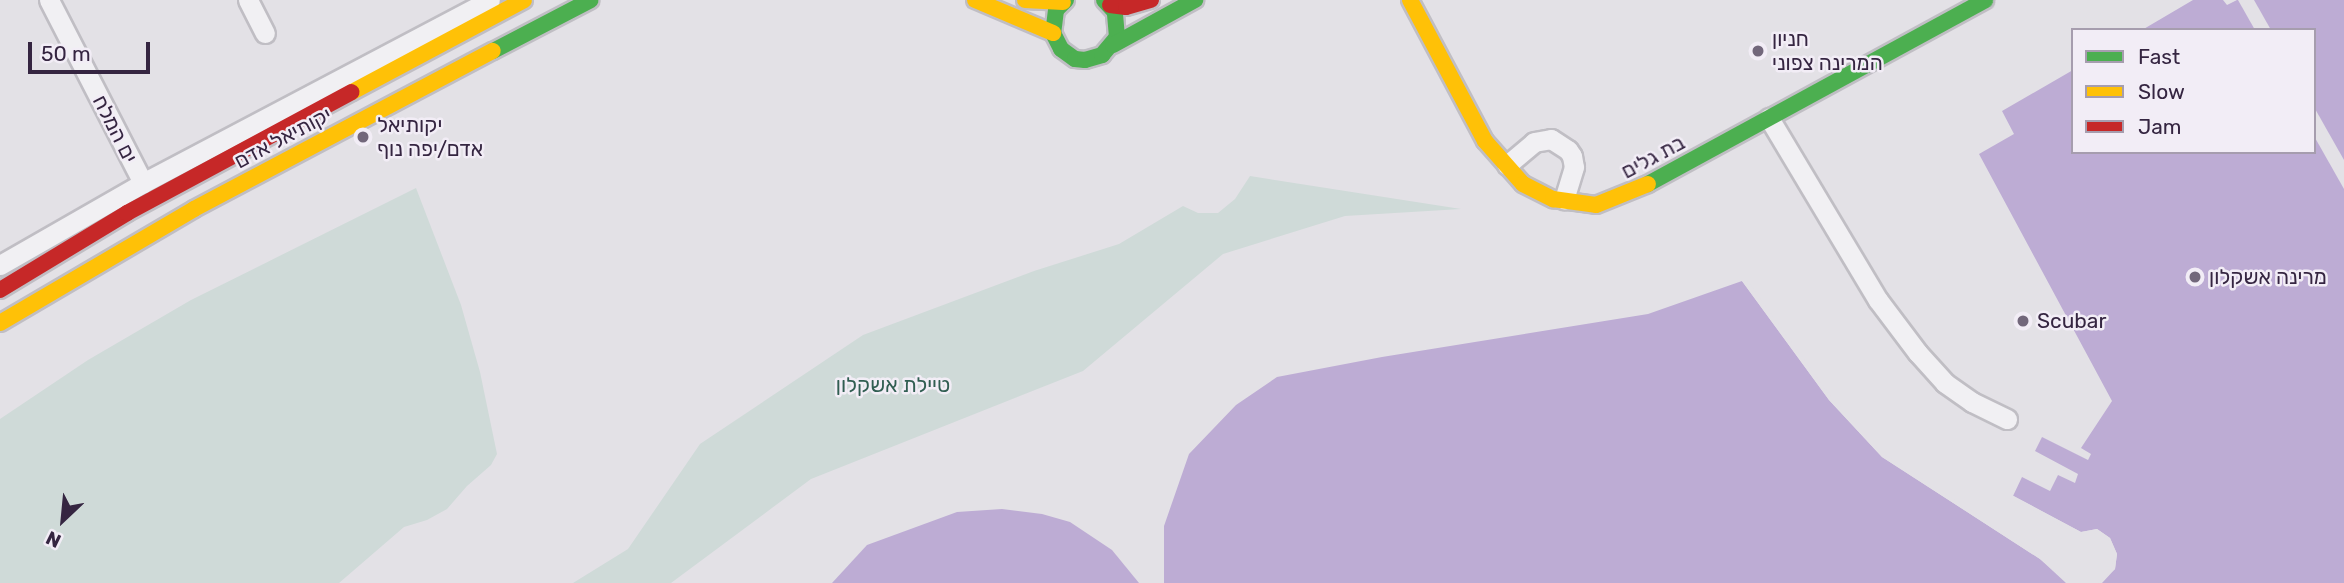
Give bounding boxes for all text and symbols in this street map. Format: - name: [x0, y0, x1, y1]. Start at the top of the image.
- place label: חניון המרינה צפוני: [1772, 26, 1883, 76]
- scale bar: [32, 28, 154, 72]
- legend: [2071, 28, 2316, 154]
- text: 50 m: [41, 41, 91, 66]
- marker: חניון המרינה צפוני: [1750, 43, 1766, 59]
- text: Fast: [2138, 44, 2180, 69]
- text: Slow: [2138, 79, 2185, 104]
- street label: ים המלח: [87, 91, 143, 167]
- street label: יקותיאל אדם: [230, 102, 336, 174]
- place label: יקותיאל אדם/יפה נוף: [377, 112, 483, 162]
- text: Jam: [2138, 114, 2182, 139]
- marker: יקותיאל אדם/יפה נוף: [355, 129, 371, 145]
- street label: בת גלים: [1617, 130, 1689, 184]
- place label: מרינה אשקלון: [2209, 264, 2327, 290]
- marker: מרינה אשקלון: [2187, 269, 2203, 285]
- place label: Scubar: [2037, 308, 2106, 334]
- marker: Scubar: [2015, 313, 2031, 329]
- park label: טיילת אשקלון: [836, 372, 950, 398]
- north arrow: [28, 485, 98, 555]
- text: N: [42, 526, 65, 553]

